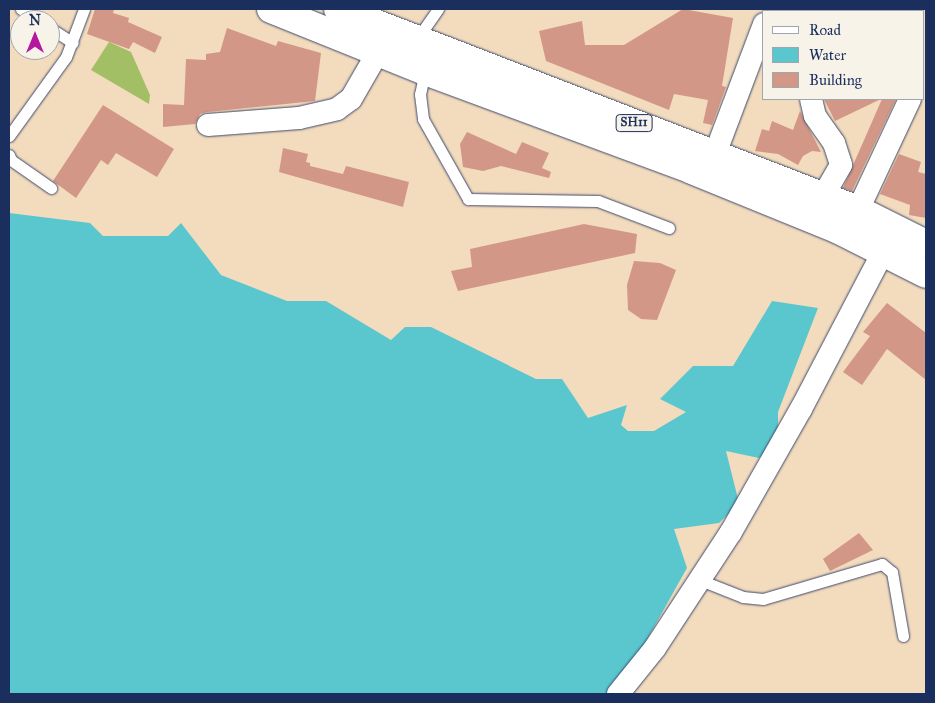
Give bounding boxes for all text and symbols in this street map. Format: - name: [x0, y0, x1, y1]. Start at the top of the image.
- north arrow: [10, 10, 60, 60]
- legend: [762, 10, 925, 100]
- text: N: [29, 12, 41, 29]
- text: Road: [809, 21, 841, 39]
- text: Water: [809, 46, 846, 64]
- text: Building: [809, 71, 862, 89]
- road number: SH11: [615, 114, 653, 132]

